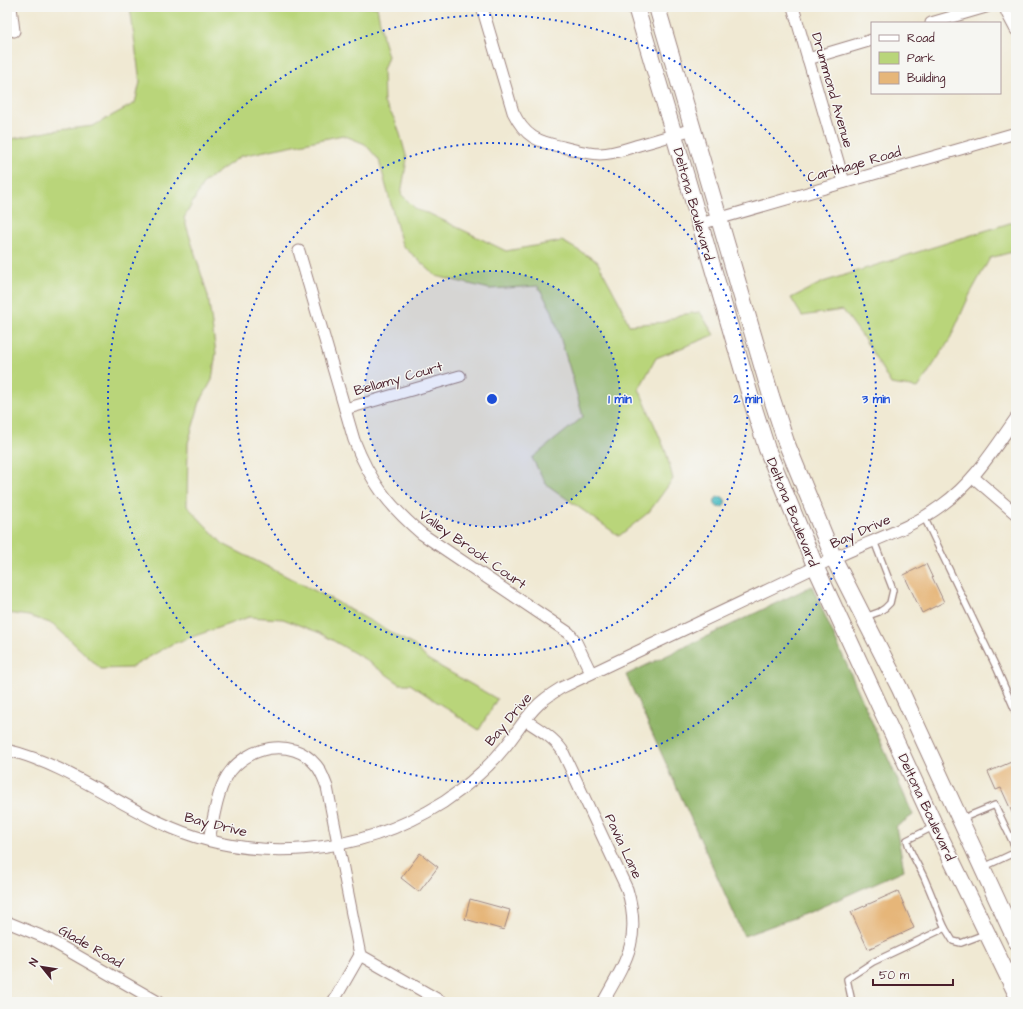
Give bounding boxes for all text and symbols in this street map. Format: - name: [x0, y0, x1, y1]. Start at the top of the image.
- legend: [871, 22, 1001, 94]
- street label: Drummond Avenue: [806, 30, 858, 151]
- text: Road: [907, 30, 935, 47]
- text: Park: [907, 50, 935, 67]
- text: Building: [907, 70, 945, 88]
- street label: Carthage Road: [805, 142, 904, 188]
- street label: Deltona Boulevard: [667, 146, 719, 263]
- street label: Bellamy Court: [352, 357, 445, 401]
- text: 1 min: [608, 391, 632, 408]
- text: 2 min: [733, 391, 762, 408]
- text: 3 min: [861, 391, 890, 408]
- centre of rings: [485, 392, 499, 406]
- street label: Deltona Boulevard: [761, 455, 823, 570]
- street label: Valley Brook Court: [415, 505, 530, 595]
- street label: Bay Drive: [827, 510, 894, 554]
- street label: Bay Drive: [480, 688, 537, 751]
- street label: Deltona Boulevard: [892, 751, 960, 864]
- street label: Bay Drive: [182, 808, 250, 843]
- street label: Pavia Lane: [599, 811, 647, 883]
- street label: Glade Road: [55, 920, 126, 973]
- north arrow: [22, 947, 62, 987]
- text: N: [26, 955, 42, 969]
- scale bar: [873, 961, 953, 987]
- text: 50 m: [879, 967, 910, 984]

